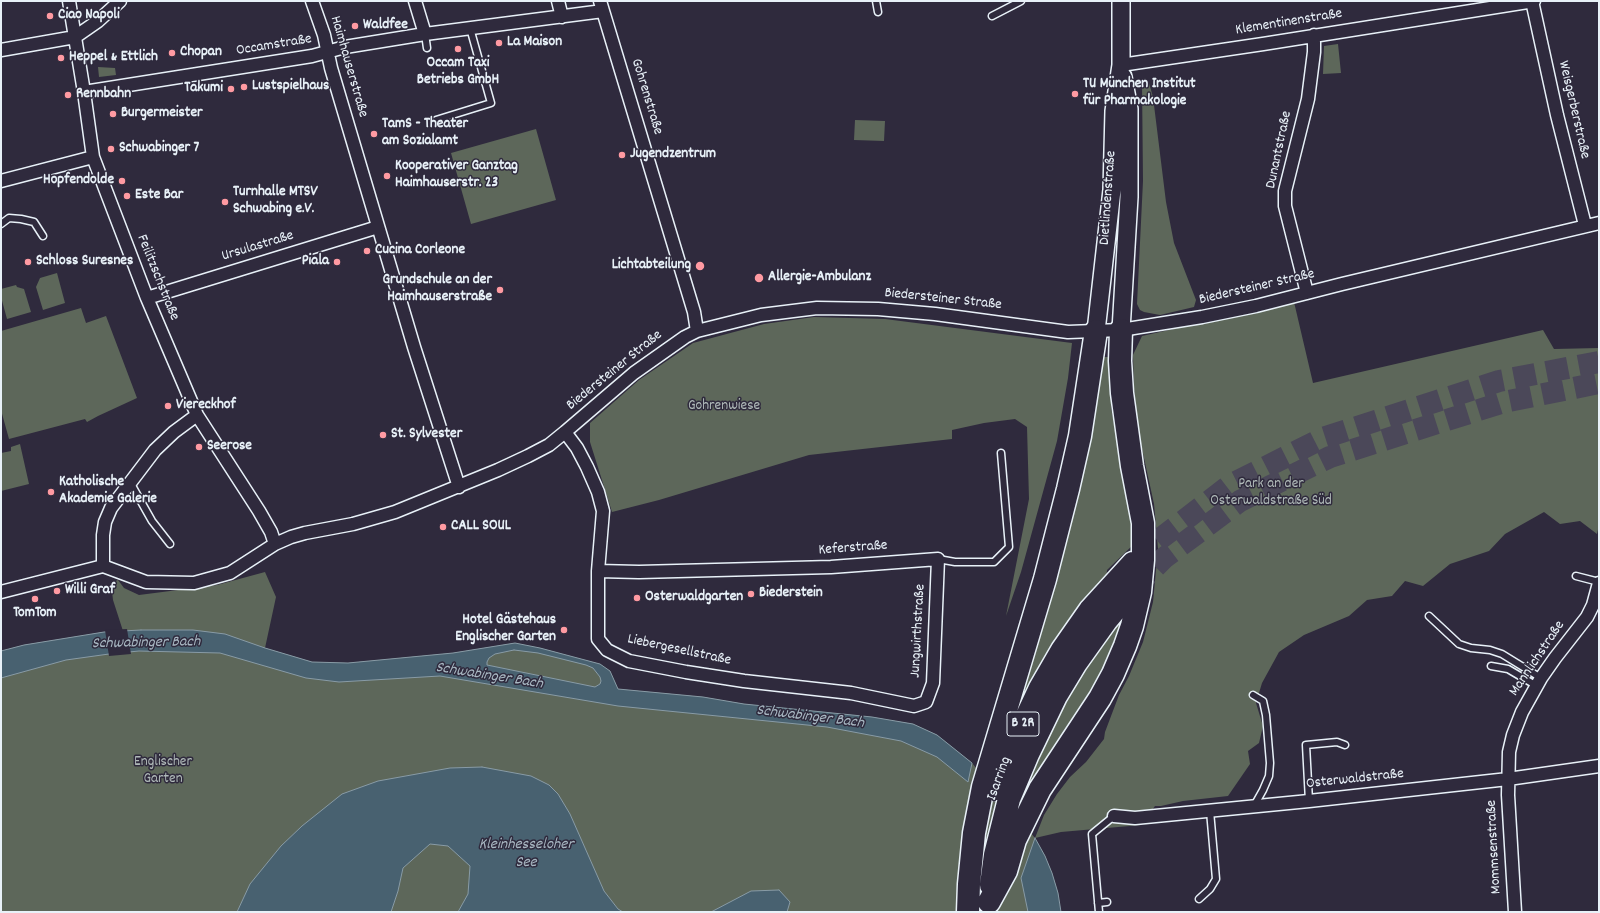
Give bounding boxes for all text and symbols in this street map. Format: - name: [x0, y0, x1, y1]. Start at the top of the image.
- street label: Klementinenstraße: [1234, 6, 1344, 40]
- place label: Ciao Napoli: [58, 7, 120, 25]
- marker: Ciao Napoli: [45, 11, 55, 21]
- street label: Haimhauserstraße: [325, 14, 371, 120]
- place label: Waldfee: [363, 17, 408, 35]
- marker: Waldfee: [350, 21, 360, 31]
- street label: Occamstraße: [235, 31, 313, 61]
- place label: La Maison: [507, 34, 562, 52]
- marker: La Maison: [494, 38, 504, 48]
- place label: Chopan: [180, 44, 222, 62]
- marker: Occam Taxi Betriebs GmbH: [453, 44, 463, 54]
- marker: Chopan: [167, 48, 177, 58]
- place label: Heppel & Ettlich: [69, 49, 158, 67]
- marker: Heppel & Ettlich: [56, 53, 66, 63]
- place label: Occam Taxi Betriebs GmbH: [417, 55, 499, 90]
- street label: Gohrenstraße: [626, 57, 666, 137]
- street label: Weisgerberstraße: [1553, 59, 1593, 161]
- place label: TU München Institut für Pharmakologie: [1083, 76, 1195, 111]
- place label: Lustspielhaus: [252, 78, 329, 96]
- place label: Takumi: [184, 80, 223, 98]
- marker: Lustspielhaus: [239, 82, 249, 92]
- marker: Takumi: [226, 84, 236, 94]
- place label: Rennbahn: [76, 86, 131, 104]
- marker: TU München Institut für Pharmakologie: [1070, 89, 1080, 99]
- marker: Rennbahn: [63, 90, 73, 100]
- place label: Burgermeister: [121, 105, 203, 123]
- marker: Burgermeister: [108, 109, 118, 119]
- street label: Dunantstraße: [1263, 110, 1297, 190]
- place label: TamS - Theater am Sozialamt: [382, 116, 468, 151]
- marker: TamS - Theater am Sozialamt: [369, 129, 379, 139]
- place label: Schwabinger 7: [119, 140, 199, 158]
- marker: Schwabinger 7: [106, 144, 116, 154]
- place label: Jugendzentrum: [630, 146, 716, 164]
- marker: Jugendzentrum: [617, 150, 627, 160]
- street label: Dietlindenstraße: [1097, 150, 1121, 246]
- place label: Kooperativer Ganztag Haimhauserstr. 23: [395, 158, 518, 193]
- marker: Kooperativer Ganztag Haimhauserstr. 23: [382, 171, 392, 181]
- place label: Hopfendolde: [43, 172, 114, 190]
- marker: Hopfendolde: [117, 176, 127, 186]
- place label: Turnhalle MTSV Schwabing e.V.: [233, 184, 318, 219]
- place label: Este Bar: [135, 187, 183, 205]
- marker: Este Bar: [122, 191, 132, 201]
- marker: Turnhalle MTSV Schwabing e.V.: [220, 197, 230, 207]
- street label: Ursulastraße: [220, 228, 296, 266]
- street label: Feilitzschstraße: [132, 232, 182, 324]
- place label: Cucina Corleone: [375, 242, 465, 260]
- marker: Cucina Corleone: [362, 246, 372, 256]
- place label: Schloss Suresnes: [36, 253, 133, 271]
- place label: Piala: [302, 253, 329, 271]
- marker: Schloss Suresnes: [23, 257, 33, 267]
- marker: Piala: [332, 257, 342, 267]
- place label: Lichtabteilung: [612, 257, 691, 275]
- marker: Lichtabteilung: [694, 260, 706, 272]
- street label: Biedersteiner Straße: [1198, 266, 1316, 310]
- place label: Allergie-Ambulanz: [768, 269, 871, 287]
- place label: Grundschule an der Haimhauserstraße: [383, 272, 492, 307]
- marker: Allergie-Ambulanz: [753, 272, 765, 284]
- marker: Grundschule an der Haimhauserstraße: [495, 285, 505, 295]
- street label: Biedersteiner Straße: [883, 285, 1003, 315]
- street label: Biedersteiner Straße: [564, 327, 666, 415]
- place label: Viereckhof: [176, 397, 236, 415]
- park label: Gohrenwiese: [688, 398, 760, 416]
- marker: Viereckhof: [163, 401, 173, 411]
- place label: St. Sylvester: [391, 426, 462, 444]
- marker: St. Sylvester: [378, 430, 388, 440]
- place label: Seerose: [207, 438, 252, 456]
- marker: Seerose: [194, 442, 204, 452]
- place label: Katholische Akademie Galerie: [59, 474, 157, 509]
- park label: Park an der Osterwaldstraße Süd: [1210, 476, 1332, 511]
- marker: Katholische Akademie Galerie: [46, 487, 56, 497]
- place label: CALL SOUL: [451, 518, 511, 536]
- marker: CALL SOUL: [438, 522, 448, 532]
- street label: Keferstraße: [818, 538, 888, 560]
- place label: Willi Graf: [65, 582, 115, 600]
- street label: Jungwirthstraße: [908, 584, 930, 678]
- place label: Biederstein: [759, 585, 823, 603]
- marker: Willi Graf: [52, 586, 62, 596]
- place label: Osterwaldgarten: [645, 589, 743, 607]
- marker: Biederstein: [746, 589, 756, 599]
- marker: Osterwaldgarten: [632, 593, 642, 603]
- marker: TomTom: [30, 594, 40, 604]
- place label: TomTom: [13, 605, 57, 623]
- place label: Hotel Gästehaus Englischer Garten: [455, 612, 556, 647]
- street label: Mannlichstraße: [1506, 618, 1570, 700]
- marker: Hotel Gästehaus Englischer Garten: [559, 625, 569, 635]
- street label: Liebergesellstraße: [626, 631, 732, 671]
- water label: Schwabinger Bach: [92, 633, 200, 655]
- water label: Schwabinger Bach: [434, 659, 544, 695]
- water label: Schwabinger Bach: [755, 702, 865, 734]
- road number: B 2R: [1007, 712, 1039, 736]
- park label: Englischer Garten: [134, 754, 192, 789]
- street label: Isarring: [984, 755, 1016, 803]
- street label: Osterwaldstraße: [1305, 766, 1405, 794]
- street label: Mommsenstraße: [1484, 800, 1506, 894]
- water label: Kleinhesseloher See: [479, 836, 573, 874]

